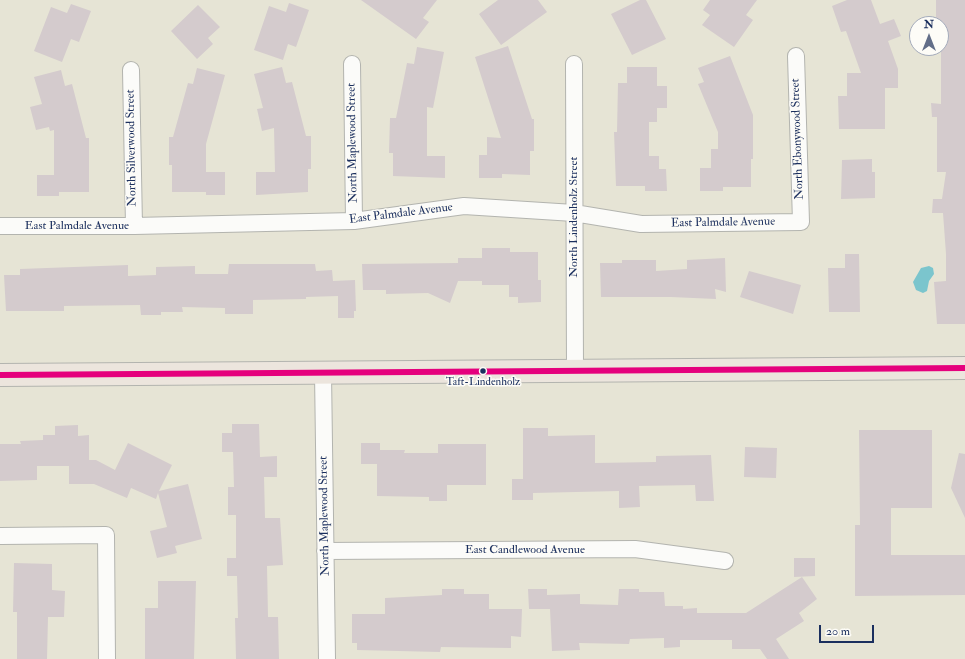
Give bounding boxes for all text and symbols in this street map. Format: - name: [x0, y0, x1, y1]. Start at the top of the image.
- north arrow: [909, 16, 949, 56]
- text: N: [924, 18, 934, 31]
- street label: North Ebonywood Street: [789, 78, 807, 200]
- street label: North Maplewood Street: [345, 83, 361, 203]
- street label: North Silverwood Street: [124, 89, 140, 207]
- street label: North Lindenholz Street: [567, 157, 581, 277]
- street label: East Palmdale Avenue: [348, 201, 454, 227]
- street label: East Palmdale Avenue: [671, 215, 775, 231]
- street label: East Palmdale Avenue: [25, 219, 129, 233]
- marker: Taft-Lindenholz: [478, 366, 488, 376]
- place label: Taft-Lindenholz: [446, 376, 520, 390]
- street label: North Maplewood Street: [317, 456, 333, 576]
- street label: East Candlewood Avenue: [465, 543, 585, 557]
- scale bar: [821, 617, 876, 643]
- text: 20 m: [826, 624, 850, 639]

